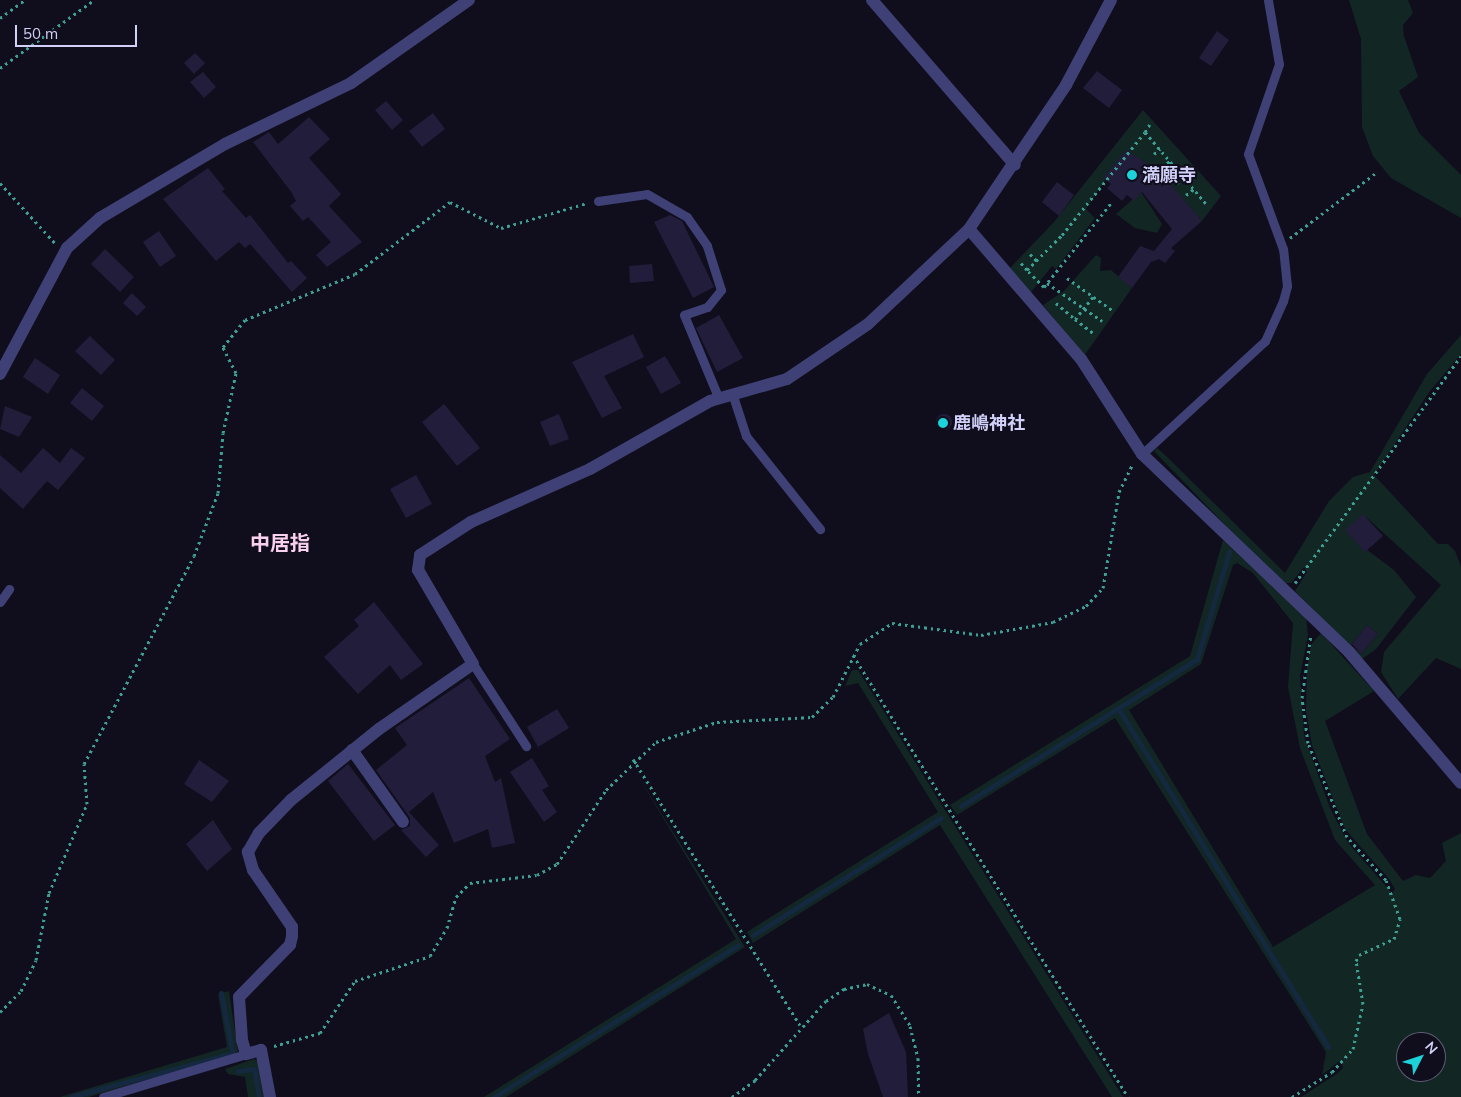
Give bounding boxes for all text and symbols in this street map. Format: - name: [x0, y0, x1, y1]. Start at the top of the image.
- scale bar: [18, 15, 140, 47]
- text: 50 m: [23, 24, 58, 43]
- place label: 満願寺: [1142, 164, 1196, 186]
- marker: 満願寺: [1126, 169, 1138, 181]
- place label: 鹿嶋神社: [953, 412, 1025, 434]
- marker: 鹿嶋神社: [937, 417, 949, 429]
- district label: 中居指: [250, 530, 310, 554]
- north arrow: [1396, 1032, 1446, 1082]
- text: N: [1421, 1038, 1442, 1058]

